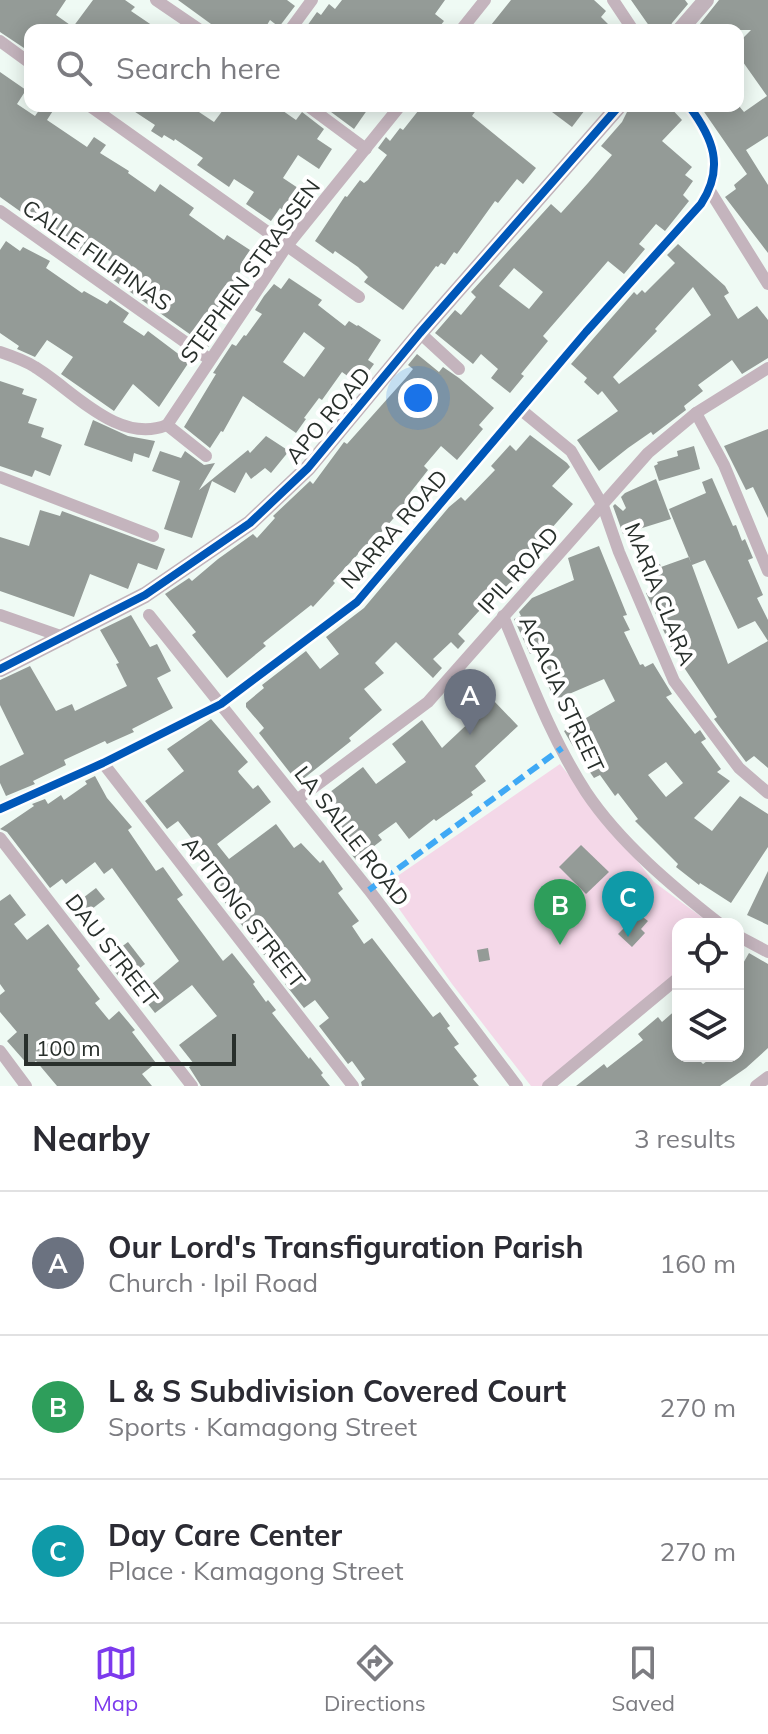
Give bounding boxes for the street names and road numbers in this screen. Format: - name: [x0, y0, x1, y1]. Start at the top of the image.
- street label: STEPHEN STRASSEN: [174, 174, 326, 368]
- street label: CALLE FILIPINAS: [17, 193, 177, 317]
- street label: APO ROAD: [280, 361, 376, 469]
- street label: NARRA ROAD: [335, 464, 453, 594]
- street label: MARIA CLARA: [619, 518, 701, 670]
- street label: IPIL ROAD: [471, 521, 565, 619]
- street label: ACACIA STREET: [513, 611, 611, 777]
- street label: LA SALLE ROAD: [289, 760, 415, 912]
- street label: APITONG STREET: [176, 831, 312, 993]
- street label: DAU STREET: [59, 888, 165, 1012]

